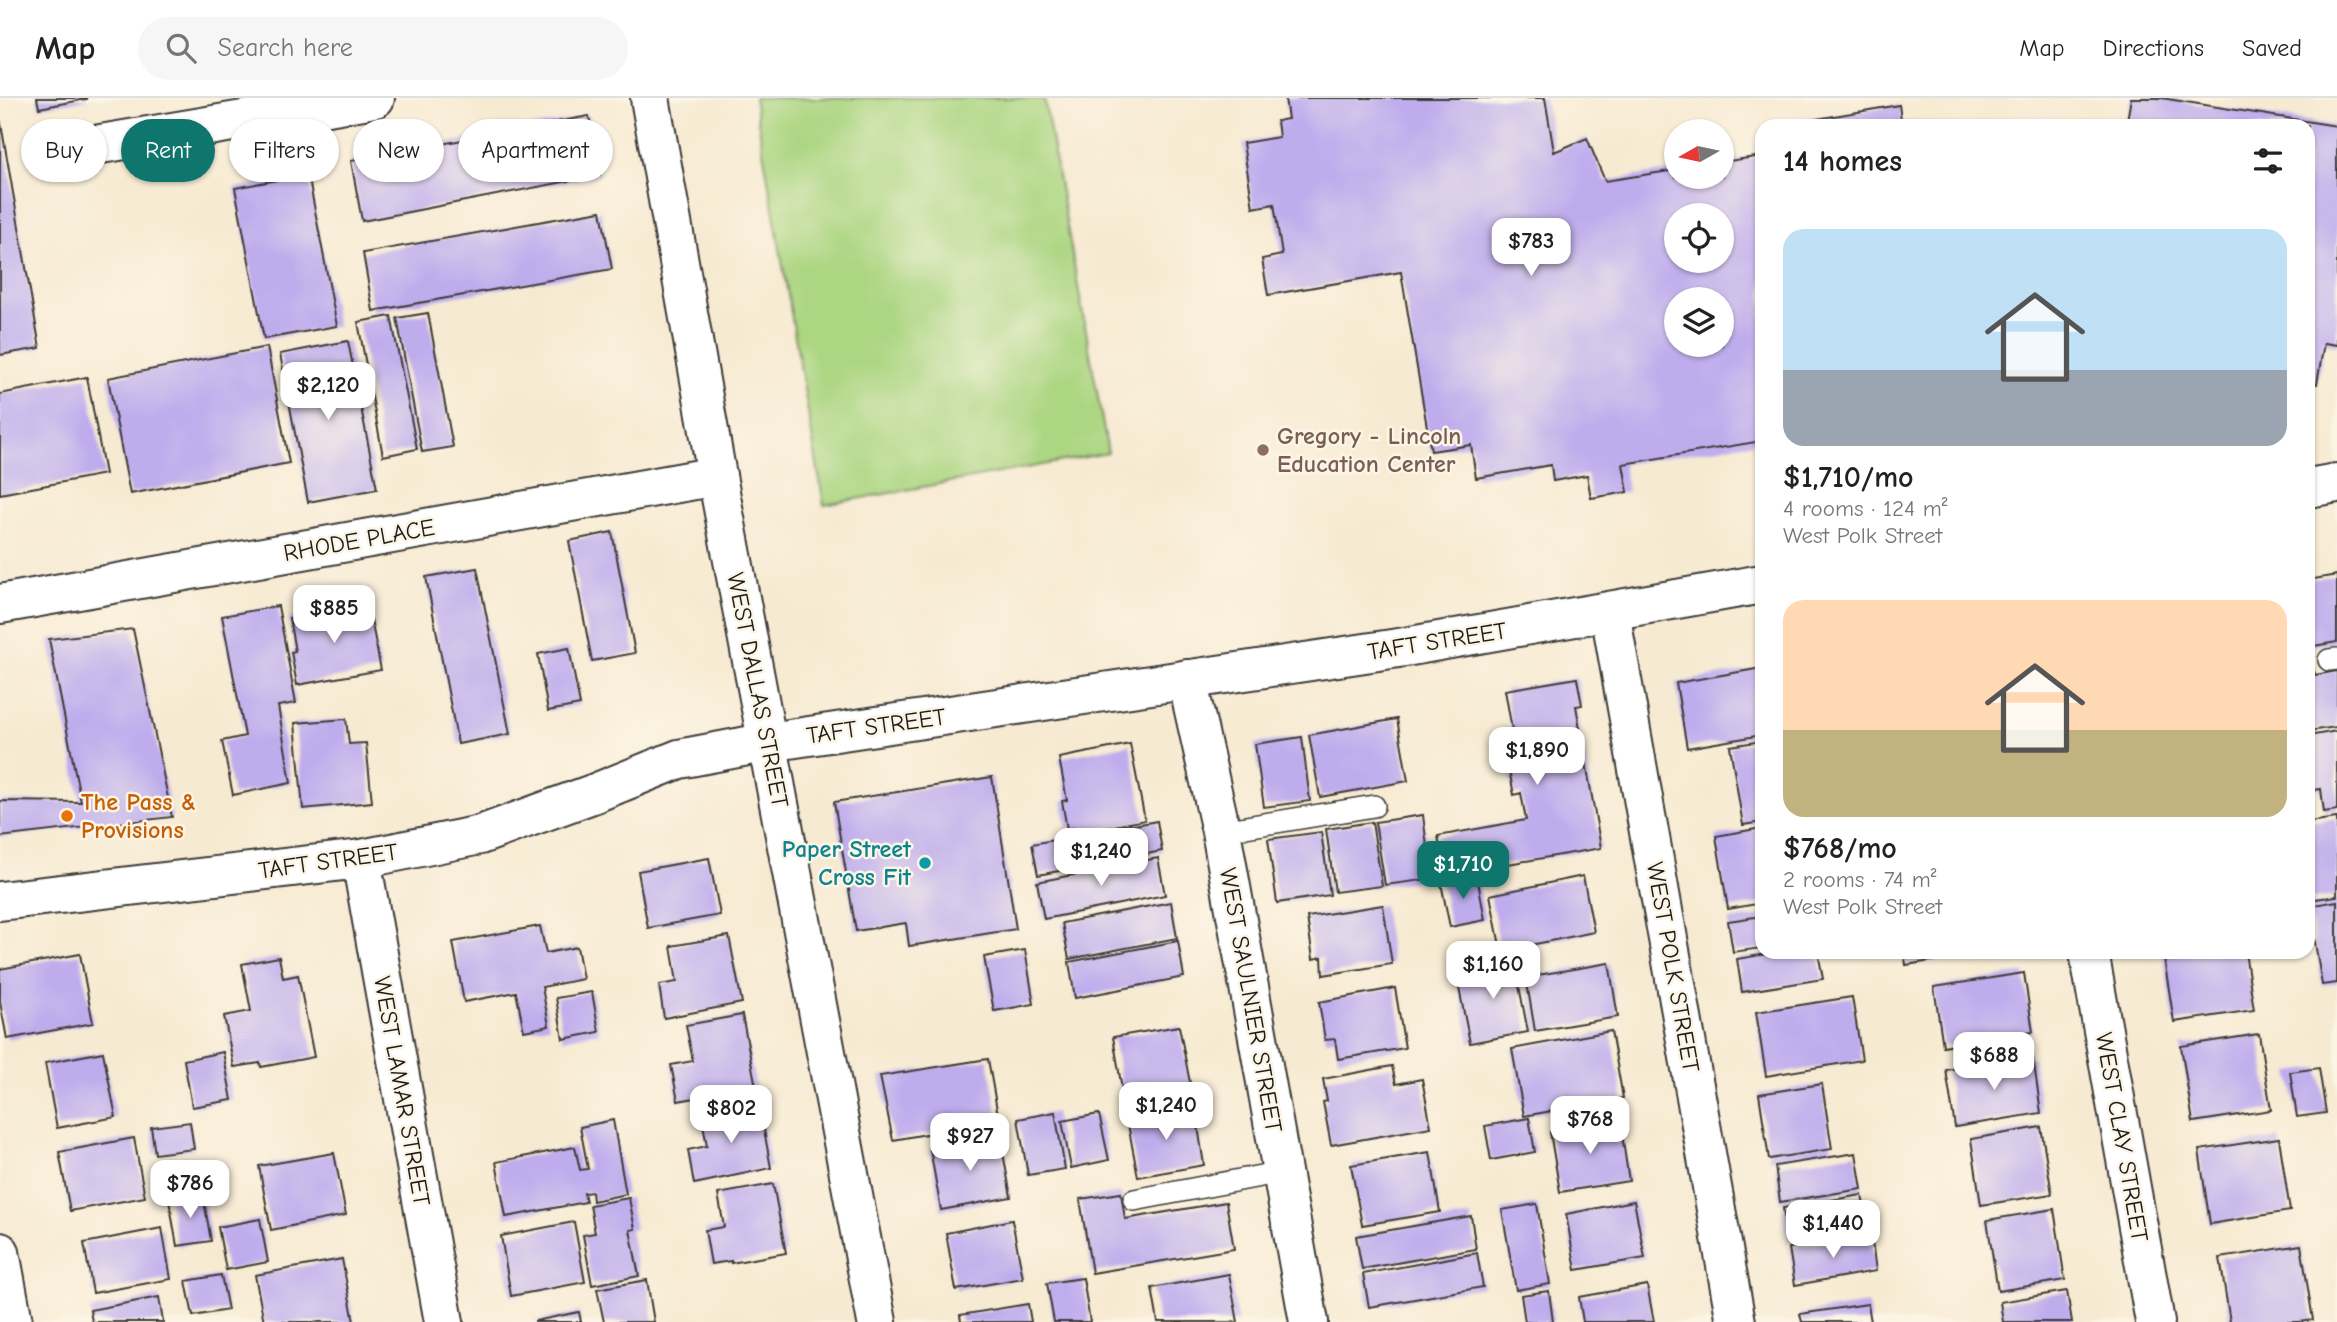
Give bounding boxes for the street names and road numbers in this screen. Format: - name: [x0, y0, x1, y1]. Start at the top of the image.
- street label: RHODE PLACE: [281, 513, 437, 567]
- street label: WEST DALLAS STREET: [721, 570, 795, 810]
- street label: TAFT STREET: [1366, 616, 1509, 666]
- street label: TAFT STREET: [805, 702, 948, 750]
- street label: TAFT STREET: [257, 837, 400, 885]
- street label: WEST POLK STREET: [1641, 860, 1705, 1075]
- street label: WEST SAULNIER STREET: [1214, 865, 1288, 1135]
- street label: WEST LAMAR STREET: [368, 974, 436, 1209]
- street label: WEST CLAY STREET: [2090, 1030, 2154, 1244]

